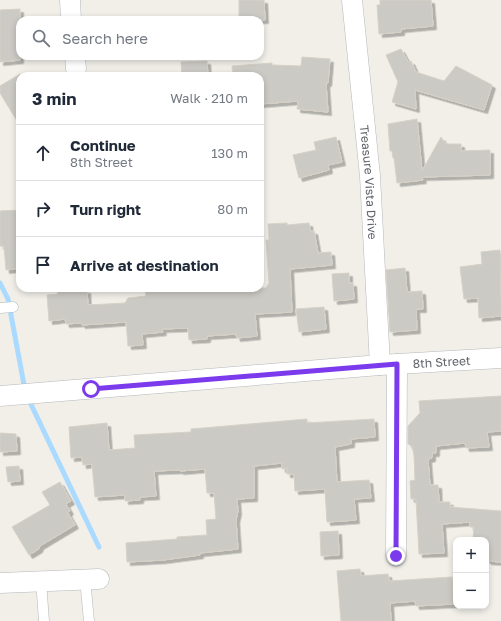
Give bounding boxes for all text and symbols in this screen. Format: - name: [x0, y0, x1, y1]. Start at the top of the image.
- search box: [16, 16, 264, 60]
- icon: search: [30, 27, 52, 49]
- text: Search here: [62, 29, 148, 47]
- text: 3 min: [32, 88, 76, 109]
- text: Walk · 210 m: [170, 90, 248, 106]
- street label: Treasure Vista Drive: [357, 124, 381, 240]
- text: Continue: [70, 136, 136, 154]
- icon: ahead: [32, 142, 54, 164]
- text: 130 m: [211, 145, 248, 161]
- text: 8th Street: [70, 154, 133, 170]
- icon: right: [32, 198, 54, 220]
- text: Turn right: [70, 200, 141, 218]
- text: 80 m: [217, 201, 248, 217]
- icon: arrive: [32, 254, 54, 276]
- text: Arrive at destination: [70, 256, 219, 274]
- street label: 8th Street: [412, 352, 471, 371]
- route start: [82, 380, 100, 398]
- map controls: [453, 537, 489, 609]
- button: +: [453, 537, 489, 573]
- route end: [387, 547, 405, 565]
- button: −: [453, 573, 489, 609]

